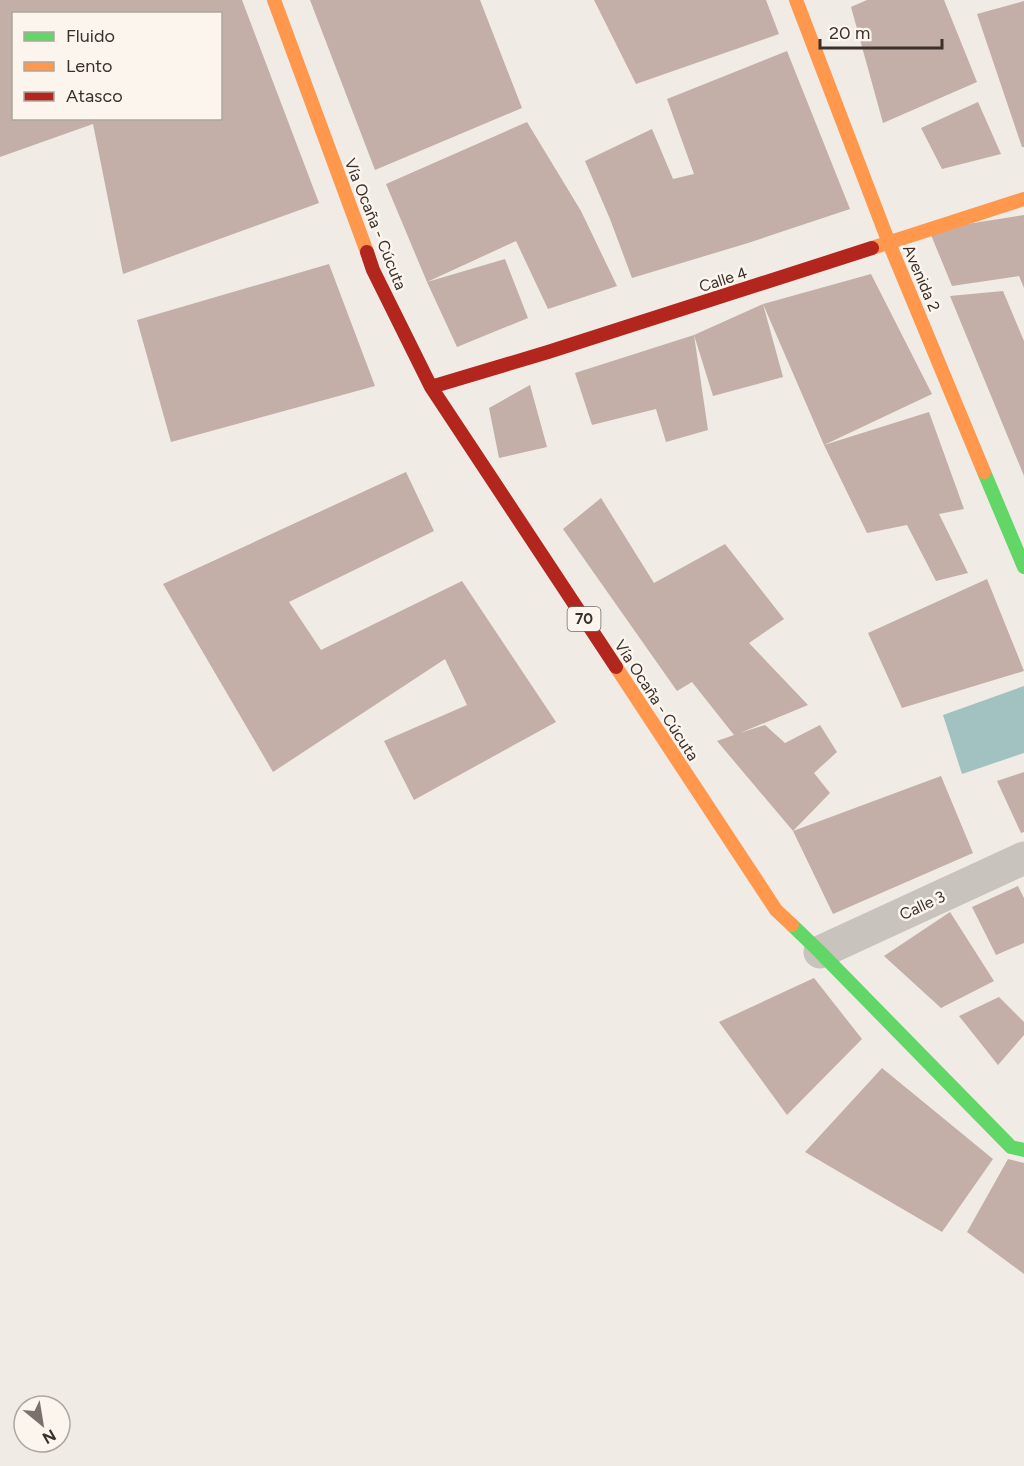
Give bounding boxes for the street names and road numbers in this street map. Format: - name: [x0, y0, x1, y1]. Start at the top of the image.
- street label: Vía Ocaña - Cúcuta: [340, 156, 411, 293]
- street label: Avenida 2: [899, 242, 944, 314]
- street label: Calle 4: [697, 263, 750, 296]
- road number: 70: [568, 607, 600, 631]
- street label: Vía Ocaña - Cúcuta: [610, 636, 703, 764]
- street label: Calle 3: [896, 887, 948, 924]

